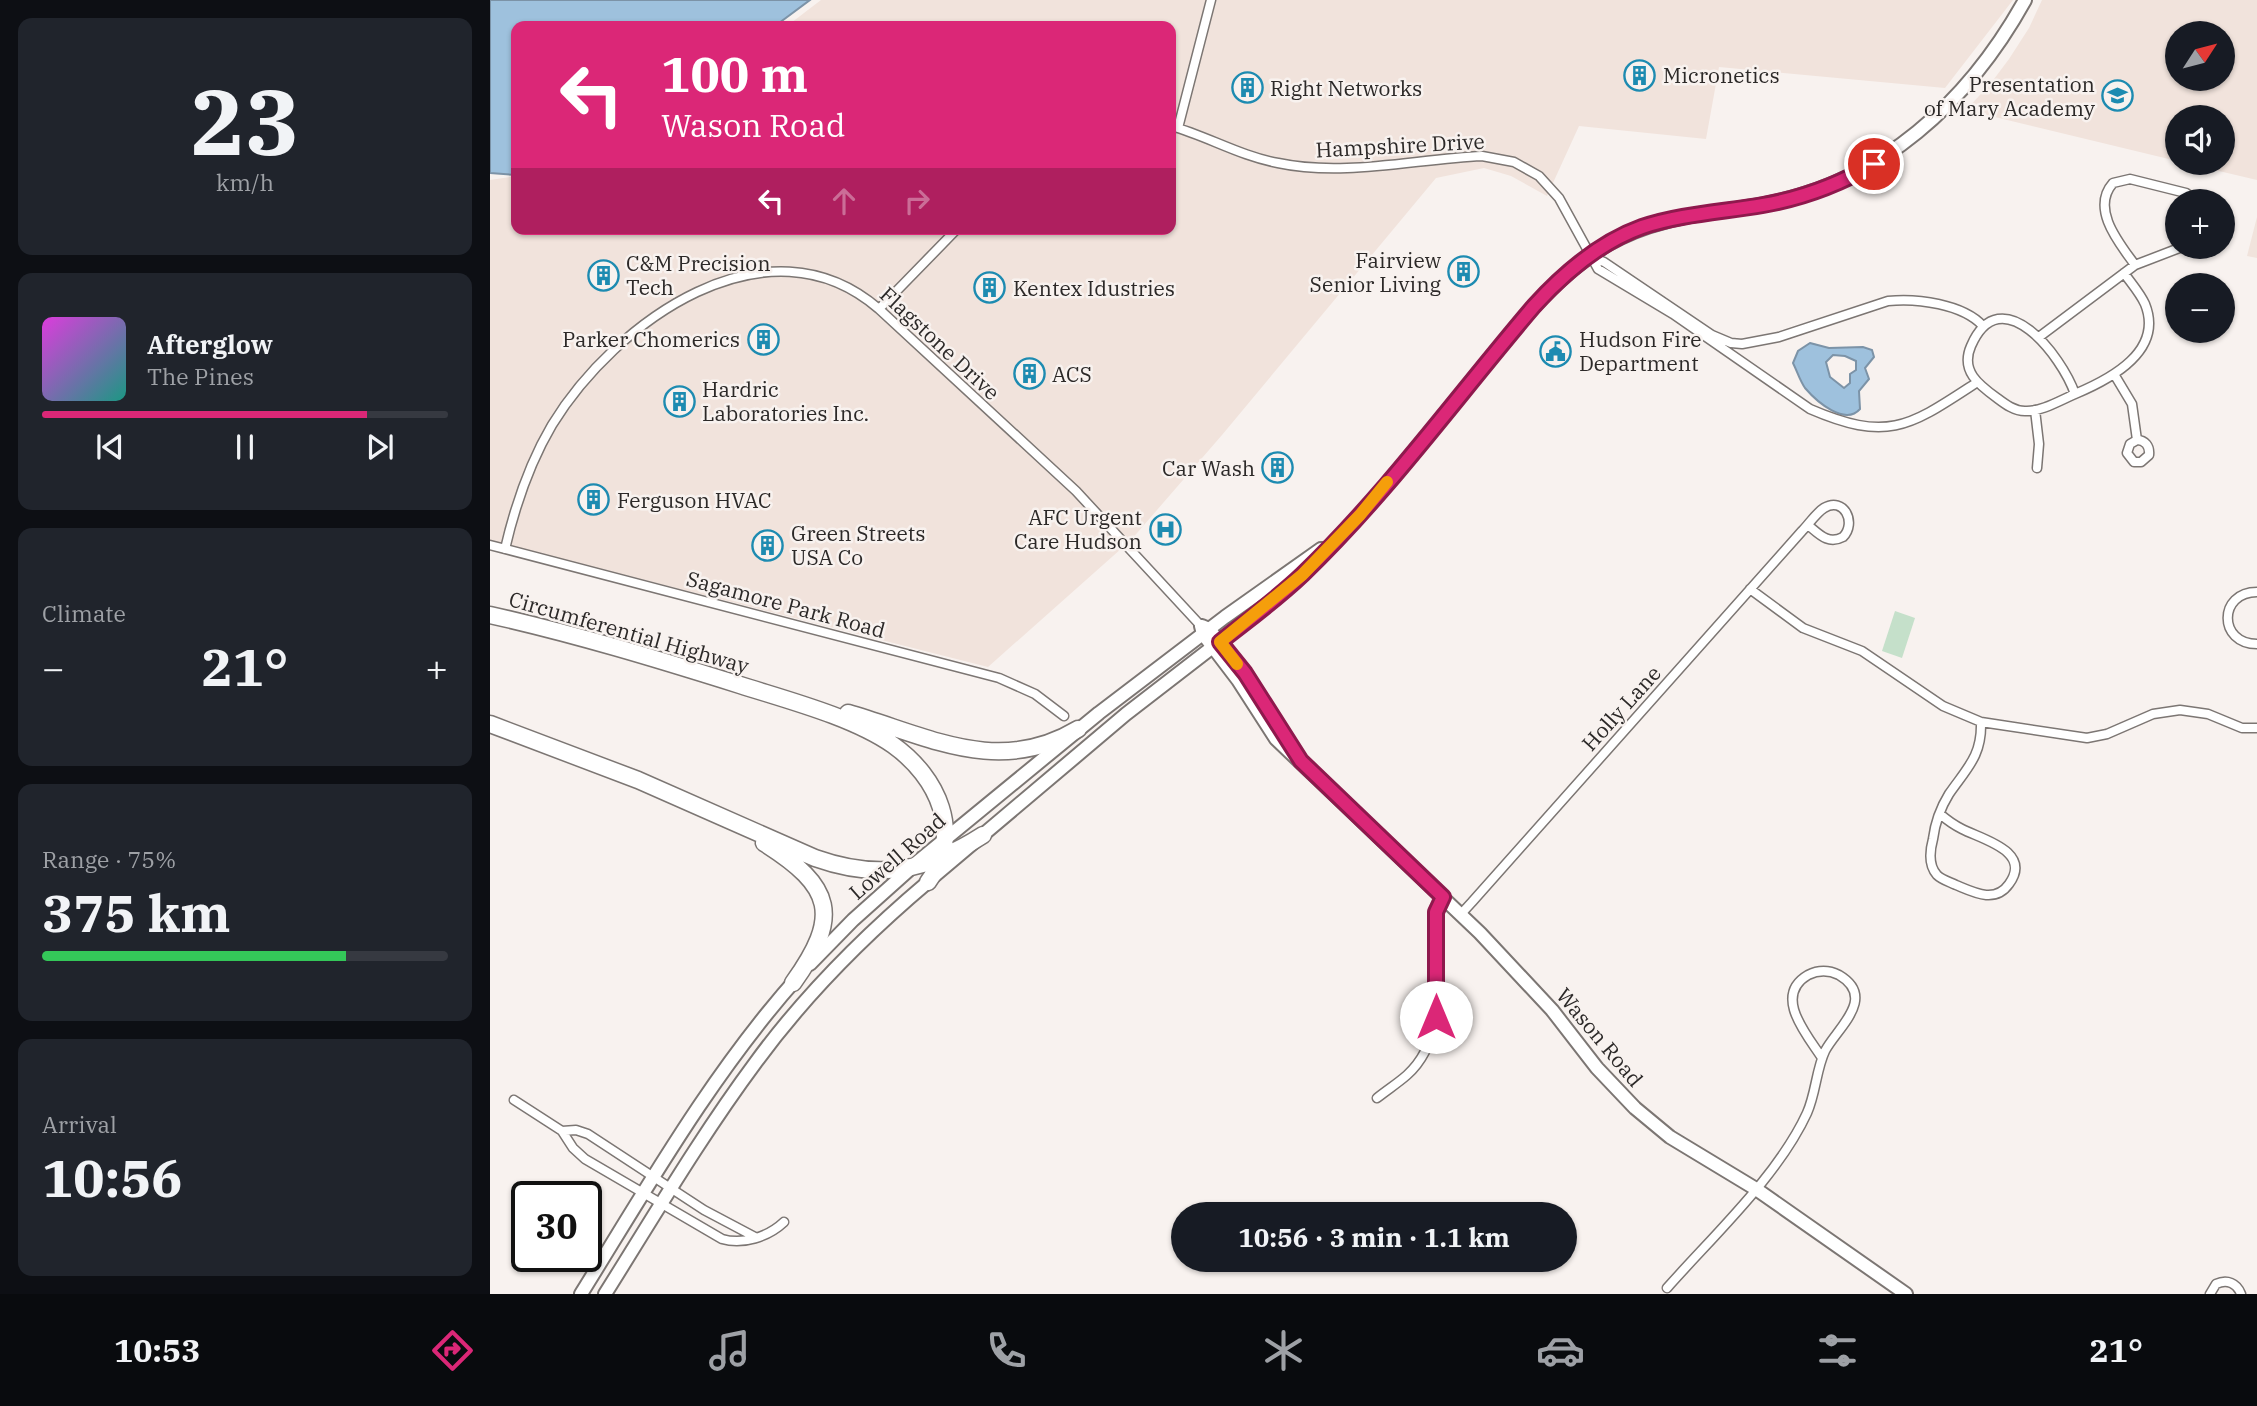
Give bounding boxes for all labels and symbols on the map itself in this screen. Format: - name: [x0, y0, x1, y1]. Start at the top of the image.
- north arrow: [2165, 21, 2235, 91]
- building icon: Micronetics: [1623, 58, 1657, 92]
- place label: Micronetics: [1663, 61, 1780, 89]
- place label: Presentation of Mary Academy: [1924, 70, 2096, 122]
- building icon: Right Networks: [1230, 71, 1264, 105]
- place label: Right Networks: [1270, 74, 1422, 102]
- school or university icon: Presentation of Mary Academy: [2101, 79, 2135, 113]
- street label: Hampshire Drive: [1315, 127, 1485, 163]
- pin: [1844, 134, 1904, 194]
- place label: Fairview Senior Living: [1310, 246, 1442, 298]
- place label: C&M Precision Tech: [626, 249, 771, 301]
- building icon: Fairview Senior Living: [1447, 255, 1481, 289]
- building icon: C&M Precision Tech: [586, 258, 620, 292]
- building icon: Kentex Idustries: [973, 271, 1007, 305]
- place label: Kentex Idustries: [1013, 274, 1175, 302]
- street label: Flagstone Drive: [874, 280, 1006, 406]
- building icon: Parker Chomerics: [746, 322, 780, 356]
- place label: Parker Chomerics: [562, 325, 740, 353]
- place label: Hudson Fire Department: [1579, 325, 1701, 377]
- public building icon: Hudson Fire Department: [1539, 334, 1573, 368]
- building icon: ACS: [1012, 357, 1046, 391]
- place label: ACS: [1052, 360, 1092, 388]
- place label: Hardric Laboratories Inc.: [702, 375, 869, 427]
- building icon: Hardric Laboratories Inc.: [662, 384, 696, 418]
- building icon: Car Wash: [1261, 451, 1295, 485]
- place label: Car Wash: [1162, 454, 1255, 482]
- building icon: Ferguson HVAC: [577, 483, 611, 517]
- place label: Ferguson HVAC: [617, 486, 772, 514]
- place label: AFC Urgent Care Hudson: [1014, 503, 1142, 555]
- hospital icon: AFC Urgent Care Hudson: [1148, 512, 1182, 546]
- place label: Green Streets USA Co: [791, 519, 925, 571]
- building icon: Green Streets USA Co: [751, 528, 785, 562]
- street label: Sagamore Park Road: [684, 564, 889, 644]
- street label: Circumferential Highway: [506, 584, 753, 680]
- street label: Holly Lane: [1575, 659, 1667, 757]
- street label: Lowell Road: [843, 806, 951, 906]
- position arrow: [1399, 980, 1473, 1054]
- street label: Wason Road: [1550, 982, 1650, 1093]
- speed limit sign: 30: [511, 1181, 602, 1272]

